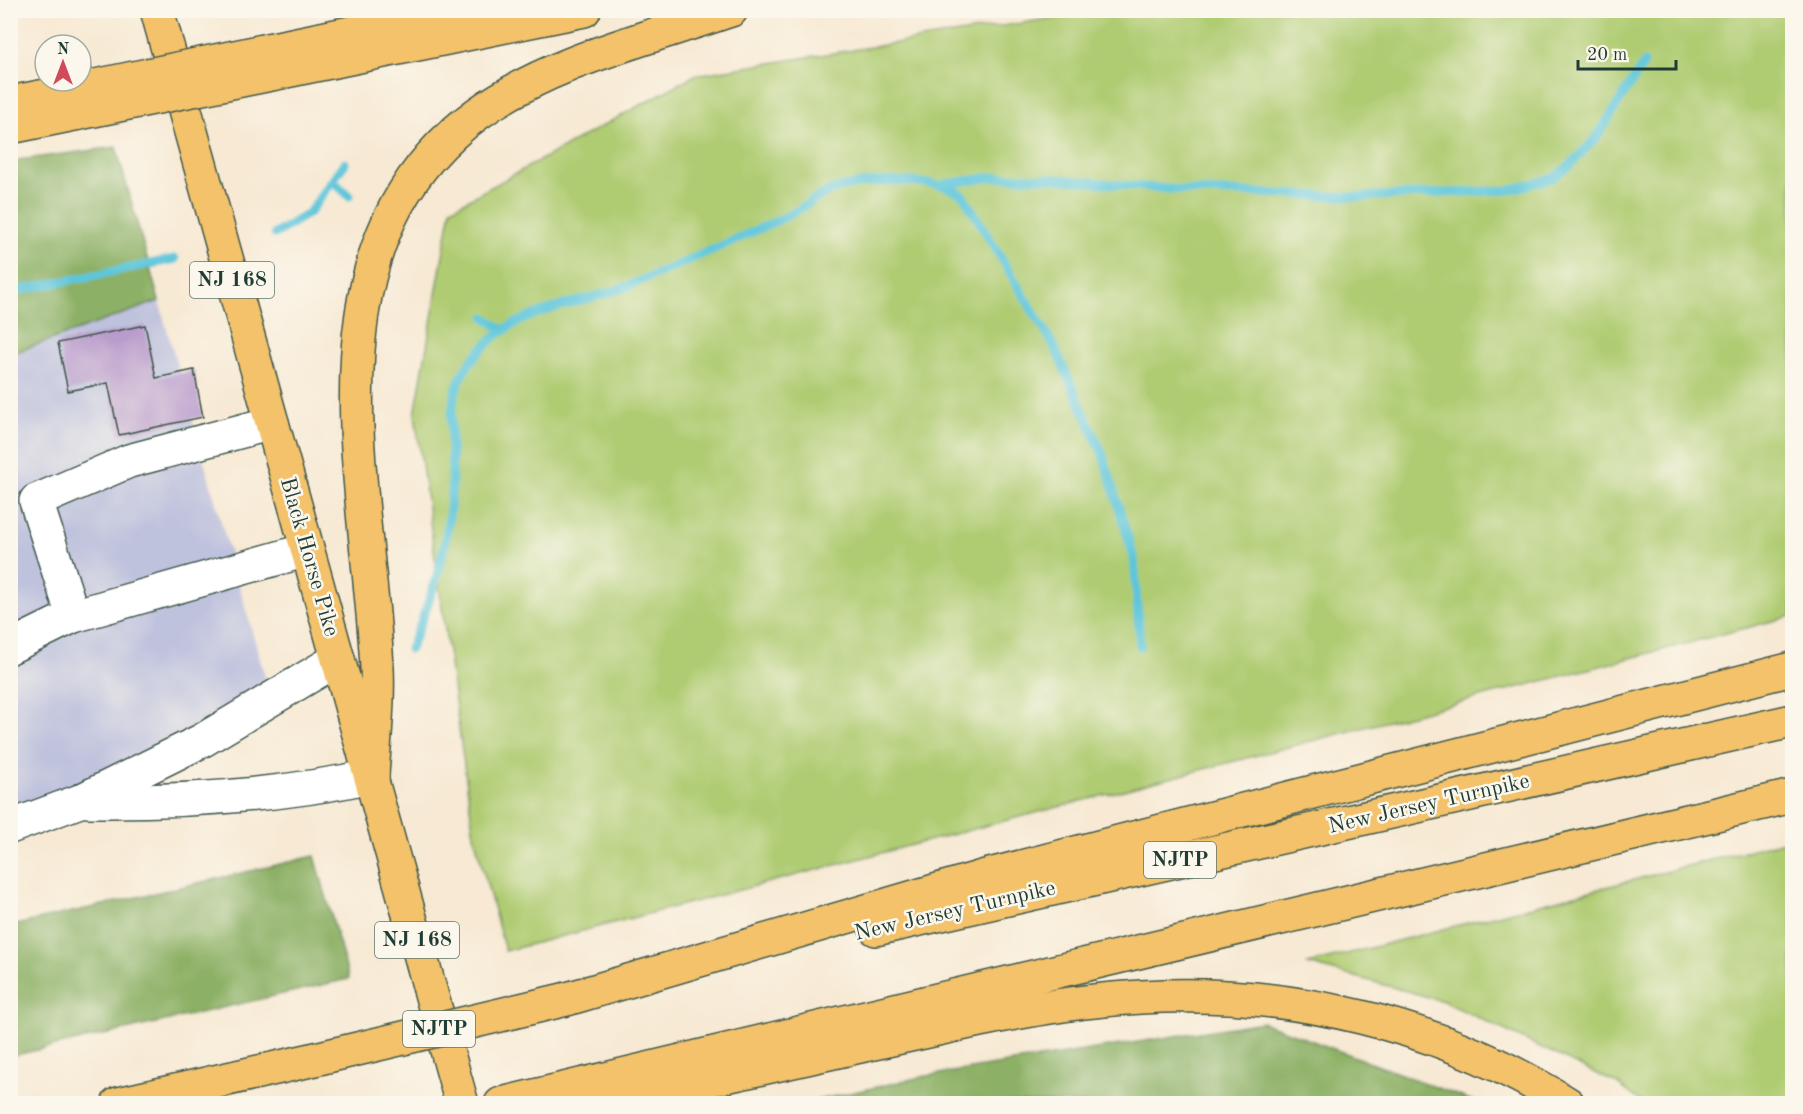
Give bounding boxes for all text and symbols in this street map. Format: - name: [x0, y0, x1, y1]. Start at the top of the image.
- north arrow: [33, 33, 93, 93]
- scale bar: [1578, 33, 1676, 71]
- text: N: [57, 42, 70, 58]
- text: 20 m: [1587, 46, 1627, 64]
- road number: NJ 168: [190, 262, 274, 298]
- street label: Black Horse Pike: [276, 475, 342, 639]
- street label: New Jersey Turnpike: [1326, 770, 1532, 838]
- road number: NJTP: [1144, 842, 1216, 878]
- street label: New Jersey Turnpike: [852, 877, 1058, 945]
- road number: NJ 168: [375, 922, 459, 958]
- road number: NJTP: [403, 1011, 475, 1047]

